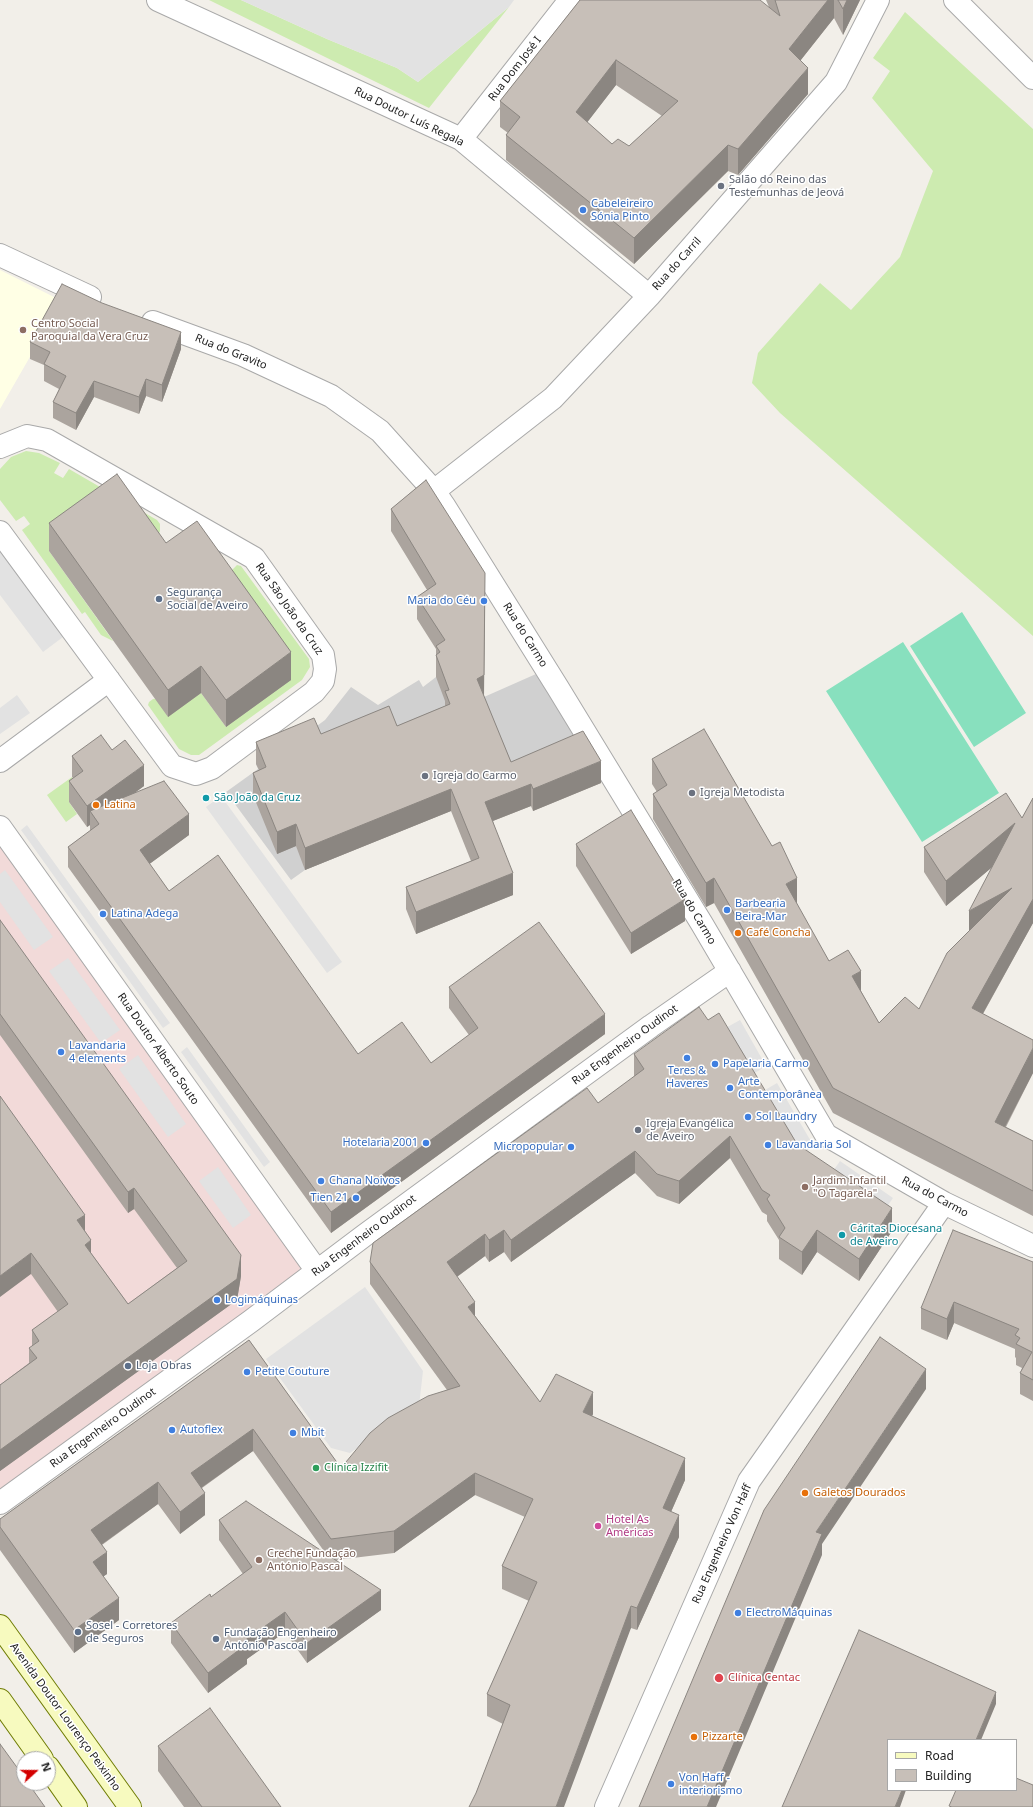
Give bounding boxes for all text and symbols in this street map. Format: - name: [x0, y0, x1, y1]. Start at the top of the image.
- street label: Rua Dom José I: [486, 34, 544, 104]
- street label: Rua Doutor Luís Regala: [352, 85, 466, 149]
- place label: Salão do Reino das Testemunhas de Jeová: [729, 173, 844, 199]
- marker: Salão do Reino das Testemunhas de Jeová: [716, 181, 726, 191]
- place label: Cabeleireiro Sónia Pinto: [591, 197, 653, 223]
- marker: Cabeleireiro Sónia Pinto: [578, 205, 588, 215]
- street label: Rua do Carril: [650, 235, 704, 293]
- place label: Centro Social Paroquial da Vera Cruz: [31, 317, 148, 343]
- marker: Centro Social Paroquial da Vera Cruz: [18, 325, 28, 335]
- street label: Rua do Gravito: [193, 332, 269, 372]
- street label: Rua São João da Cruz: [252, 561, 326, 657]
- place label: Segurança Social de Aveiro: [167, 586, 248, 612]
- marker: Segurança Social de Aveiro: [154, 594, 164, 604]
- place label: Maria do Céu: [407, 594, 476, 608]
- marker: Maria do Céu: [479, 596, 489, 606]
- street label: Rua do Carmo: [500, 600, 550, 670]
- place label: Igreja do Carmo: [433, 769, 517, 783]
- marker: Igreja do Carmo: [420, 771, 430, 781]
- place label: Igreja Metodista: [700, 786, 785, 800]
- marker: Igreja Metodista: [687, 788, 697, 798]
- place label: São João da Cruz: [214, 791, 300, 805]
- marker: São João da Cruz: [201, 793, 211, 803]
- place label: Latina: [104, 798, 136, 812]
- marker: Latina: [91, 800, 101, 810]
- street label: Rua do Carmo: [669, 877, 719, 947]
- place label: Barbearia Beira-Mar: [735, 897, 786, 923]
- marker: Barbearia Beira-Mar: [722, 905, 732, 915]
- place label: Latina Adega: [111, 907, 179, 921]
- marker: Latina Adega: [98, 909, 108, 919]
- place label: Café Concha: [746, 926, 811, 940]
- marker: Café Concha: [733, 928, 743, 938]
- street label: Rua Doutor Alberto Souto: [114, 991, 202, 1107]
- street label: Rua Engenheiro Oudinot: [570, 1002, 680, 1088]
- place label: Lavandaria 4 elements: [69, 1039, 126, 1065]
- marker: Lavandaria 4 elements: [56, 1047, 66, 1057]
- marker: Teres & Haveres: [682, 1053, 692, 1063]
- place label: Papelaria Carmo: [723, 1057, 809, 1071]
- marker: Papelaria Carmo: [710, 1059, 720, 1069]
- place label: Teres & Haveres: [666, 1064, 708, 1090]
- place label: Arte Contemporânea: [738, 1075, 822, 1101]
- marker: Arte Contemporânea: [725, 1083, 735, 1093]
- place label: Sol Laundry: [756, 1110, 817, 1124]
- marker: Sol Laundry: [743, 1112, 753, 1122]
- place label: Igreja Evangélica de Aveiro: [646, 1117, 734, 1143]
- marker: Igreja Evangélica de Aveiro: [633, 1125, 643, 1135]
- place label: Hotelaria 2001: [342, 1136, 418, 1150]
- marker: Hotelaria 2001: [421, 1138, 431, 1148]
- place label: Lavandaria Sol: [776, 1138, 851, 1152]
- place label: Micropopular: [493, 1140, 563, 1154]
- marker: Lavandaria Sol: [763, 1140, 773, 1150]
- marker: Micropopular: [566, 1142, 576, 1152]
- place label: Chana Noivos: [329, 1174, 400, 1188]
- place label: Jardim Infantil "O Tagarela": [813, 1174, 886, 1200]
- street label: Rua do Carmo: [899, 1174, 971, 1220]
- marker: Chana Noivos: [316, 1176, 326, 1186]
- marker: Jardim Infantil "O Tagarela": [800, 1182, 810, 1192]
- place label: Tien 21: [311, 1191, 348, 1205]
- street label: Rua Engenheiro Oudinot: [309, 1192, 419, 1280]
- marker: Tien 21: [351, 1193, 361, 1203]
- place label: Cáritas Diocesana de Aveiro: [850, 1222, 942, 1248]
- marker: Cáritas Diocesana de Aveiro: [837, 1230, 847, 1240]
- place label: Logimáquinas: [225, 1293, 298, 1307]
- marker: Logimáquinas: [212, 1295, 222, 1305]
- place label: Loja Obras: [136, 1359, 191, 1373]
- marker: Loja Obras: [123, 1361, 133, 1371]
- place label: Petite Couture: [255, 1365, 329, 1379]
- marker: Petite Couture: [242, 1367, 252, 1377]
- street label: Rua Engenheiro Oudinot: [48, 1385, 158, 1471]
- place label: Autoflex: [180, 1423, 223, 1437]
- marker: Autoflex: [167, 1425, 177, 1435]
- place label: Mbit: [301, 1426, 325, 1440]
- marker: Mbit: [288, 1428, 298, 1438]
- place label: Clínica Izzifit: [324, 1461, 388, 1475]
- marker: Clínica Izzifit: [311, 1463, 321, 1473]
- street label: Rua Engenheiro Von Haff: [690, 1482, 754, 1606]
- place label: Galetos Dourados: [813, 1486, 906, 1500]
- marker: Galetos Dourados: [800, 1488, 810, 1498]
- place label: Hotel As Américas: [606, 1513, 654, 1539]
- marker: Hotel As Américas: [593, 1521, 603, 1531]
- place label: Creche Fundação António Pascal: [267, 1547, 356, 1573]
- marker: Creche Fundação António Pascal: [254, 1555, 264, 1565]
- place label: ElectroMáquinas: [746, 1606, 832, 1620]
- marker: ElectroMáquinas: [733, 1608, 743, 1618]
- place label: Sosel - Corretores de Seguros: [86, 1619, 177, 1645]
- place label: Fundação Engenheiro António Pascoal: [224, 1626, 337, 1652]
- marker: Sosel - Corretores de Seguros: [73, 1627, 83, 1637]
- marker: Fundação Engenheiro António Pascoal: [211, 1634, 221, 1644]
- street label: Avenida Doutor Lourenço Peixinho: [7, 1640, 123, 1794]
- place label: Clínica Centac: [728, 1671, 800, 1685]
- marker: Clínica Centac: [713, 1672, 725, 1684]
- place label: Pizzarte: [702, 1730, 743, 1744]
- marker: Pizzarte: [689, 1732, 699, 1742]
- legend: [887, 1739, 1017, 1791]
- text: Road: [925, 1747, 954, 1764]
- north arrow: [16, 1751, 56, 1791]
- text: N: [38, 1760, 55, 1774]
- text: Building: [925, 1767, 972, 1784]
- place label: Von Haff - interiorismo: [679, 1771, 742, 1797]
- marker: Von Haff - interiorismo: [666, 1779, 676, 1789]

